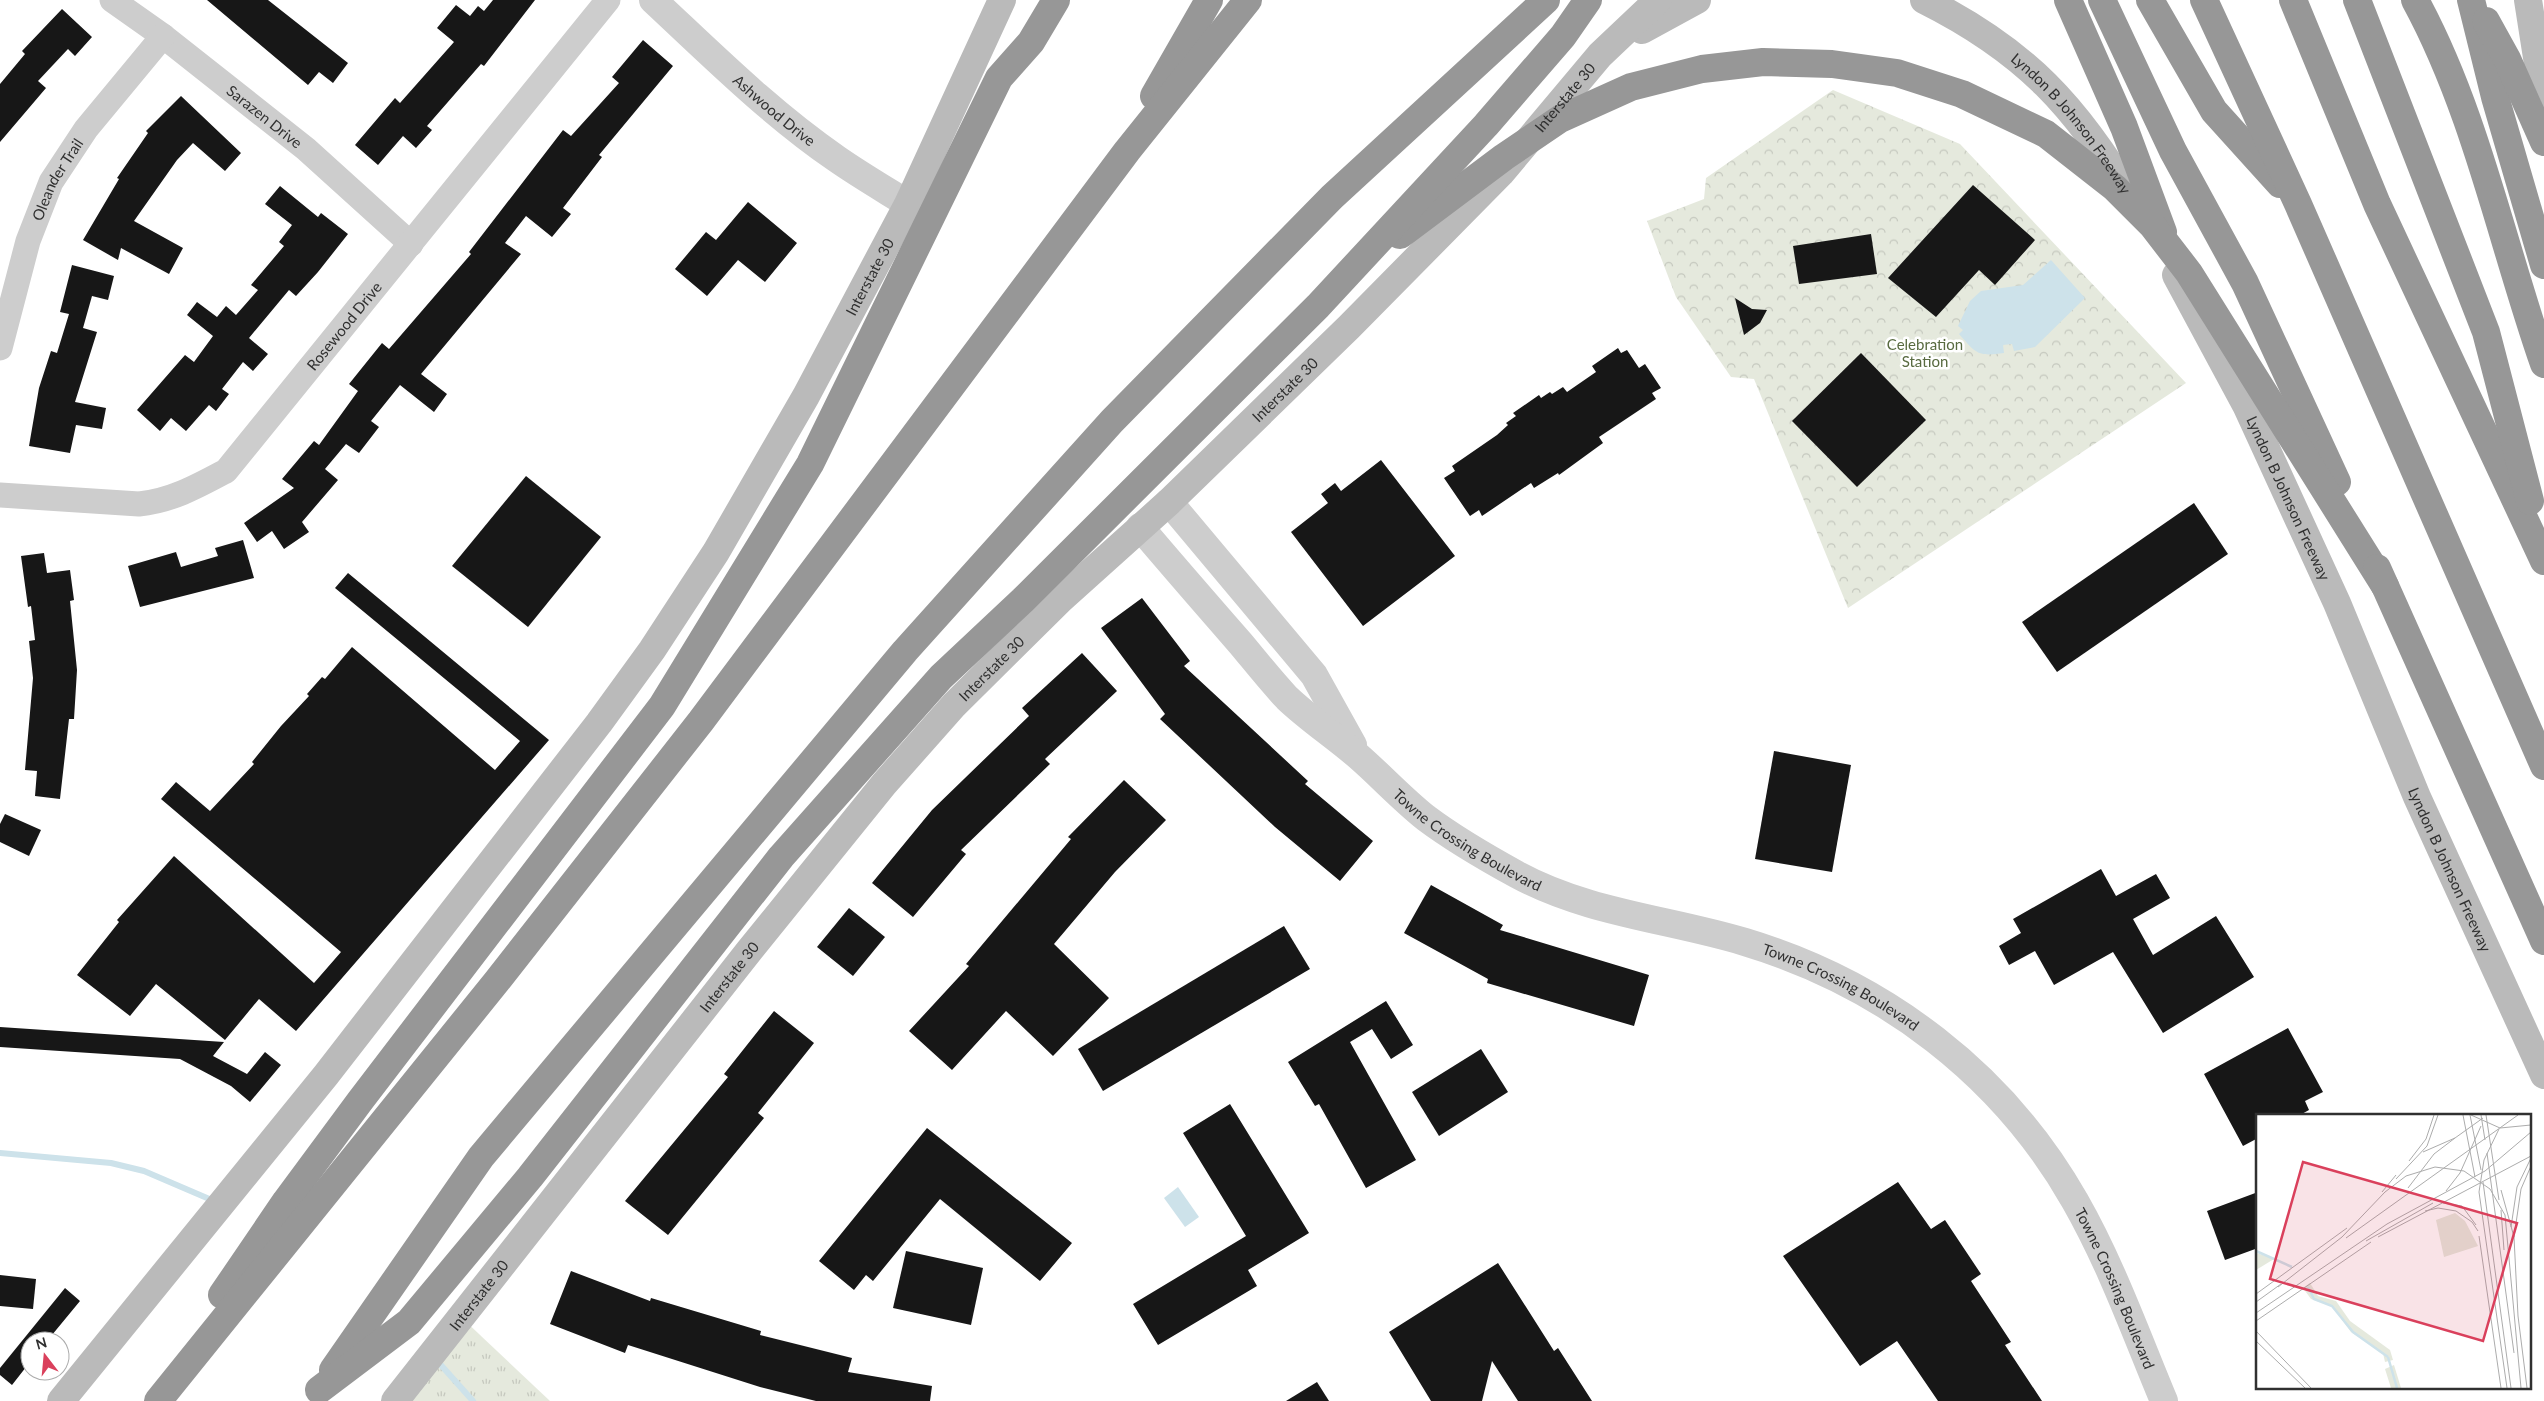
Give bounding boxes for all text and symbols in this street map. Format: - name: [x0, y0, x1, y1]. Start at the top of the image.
- street label: Lyndon B Johnson Freeway: [2008, 49, 2135, 197]
- street label: Interstate 30: [1530, 59, 1599, 135]
- street label: Ashwood Drive: [730, 71, 819, 150]
- street label: Sarazen Drive: [223, 81, 306, 152]
- street label: Oleander Trail: [28, 135, 86, 223]
- street label: Interstate 30: [842, 235, 897, 318]
- street label: Rosewood Drive: [303, 278, 385, 374]
- park label: Celebration Station: [1887, 335, 1963, 370]
- street label: Interstate 30: [1248, 353, 1322, 426]
- street label: Lyndon B Johnson Freeway: [2243, 413, 2334, 583]
- street label: Interstate 30: [955, 632, 1028, 705]
- street label: Towne Crossing Boulevard: [1390, 785, 1545, 894]
- street label: Lyndon B Johnson Freeway: [2405, 785, 2496, 955]
- street label: Interstate 30: [696, 937, 762, 1015]
- street label: Towne Crossing Boulevard: [1760, 939, 1923, 1034]
- inset map: [2256, 1114, 2532, 1388]
- street label: Towne Crossing Boulevard: [2072, 1205, 2159, 1371]
- street label: Interstate 30: [445, 1256, 512, 1334]
- north arrow: [20, 1331, 70, 1381]
- text: N: [34, 1333, 49, 1353]

